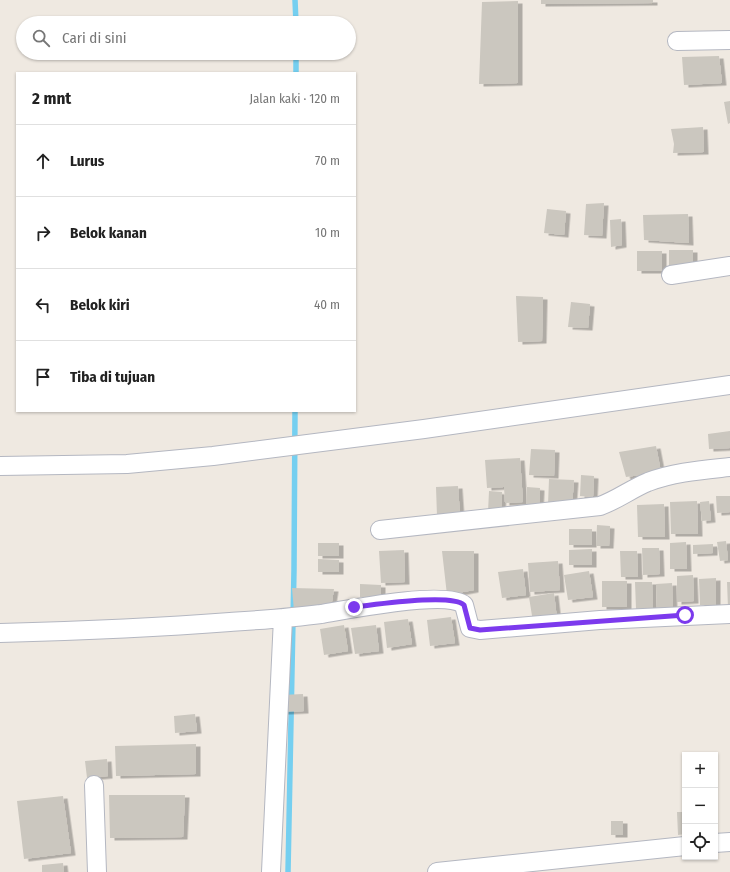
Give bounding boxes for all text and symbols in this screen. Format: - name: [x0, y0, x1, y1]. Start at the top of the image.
- search box: [16, 16, 356, 60]
- icon: search: [30, 27, 52, 49]
- text: Cari di sini: [62, 29, 127, 47]
- text: 2 mnt: [32, 88, 71, 109]
- text: Jalan kaki · 120 m: [250, 91, 340, 106]
- icon: ahead: [32, 150, 54, 172]
- text: Lurus: [70, 152, 104, 170]
- text: 70 m: [315, 153, 340, 168]
- icon: right: [32, 222, 54, 244]
- text: Belok kanan: [70, 224, 147, 242]
- text: 10 m: [315, 225, 340, 240]
- icon: left: [32, 294, 54, 316]
- text: Belok kiri: [70, 296, 130, 314]
- text: 40 m: [314, 297, 340, 312]
- icon: arrive: [32, 366, 54, 388]
- text: Tiba di tujuan: [70, 368, 155, 386]
- route end: [345, 598, 363, 616]
- route start: [676, 606, 694, 624]
- map controls: [682, 752, 718, 860]
- button: +: [682, 752, 718, 788]
- button: −: [682, 788, 718, 824]
- button: locate: [682, 824, 718, 860]

